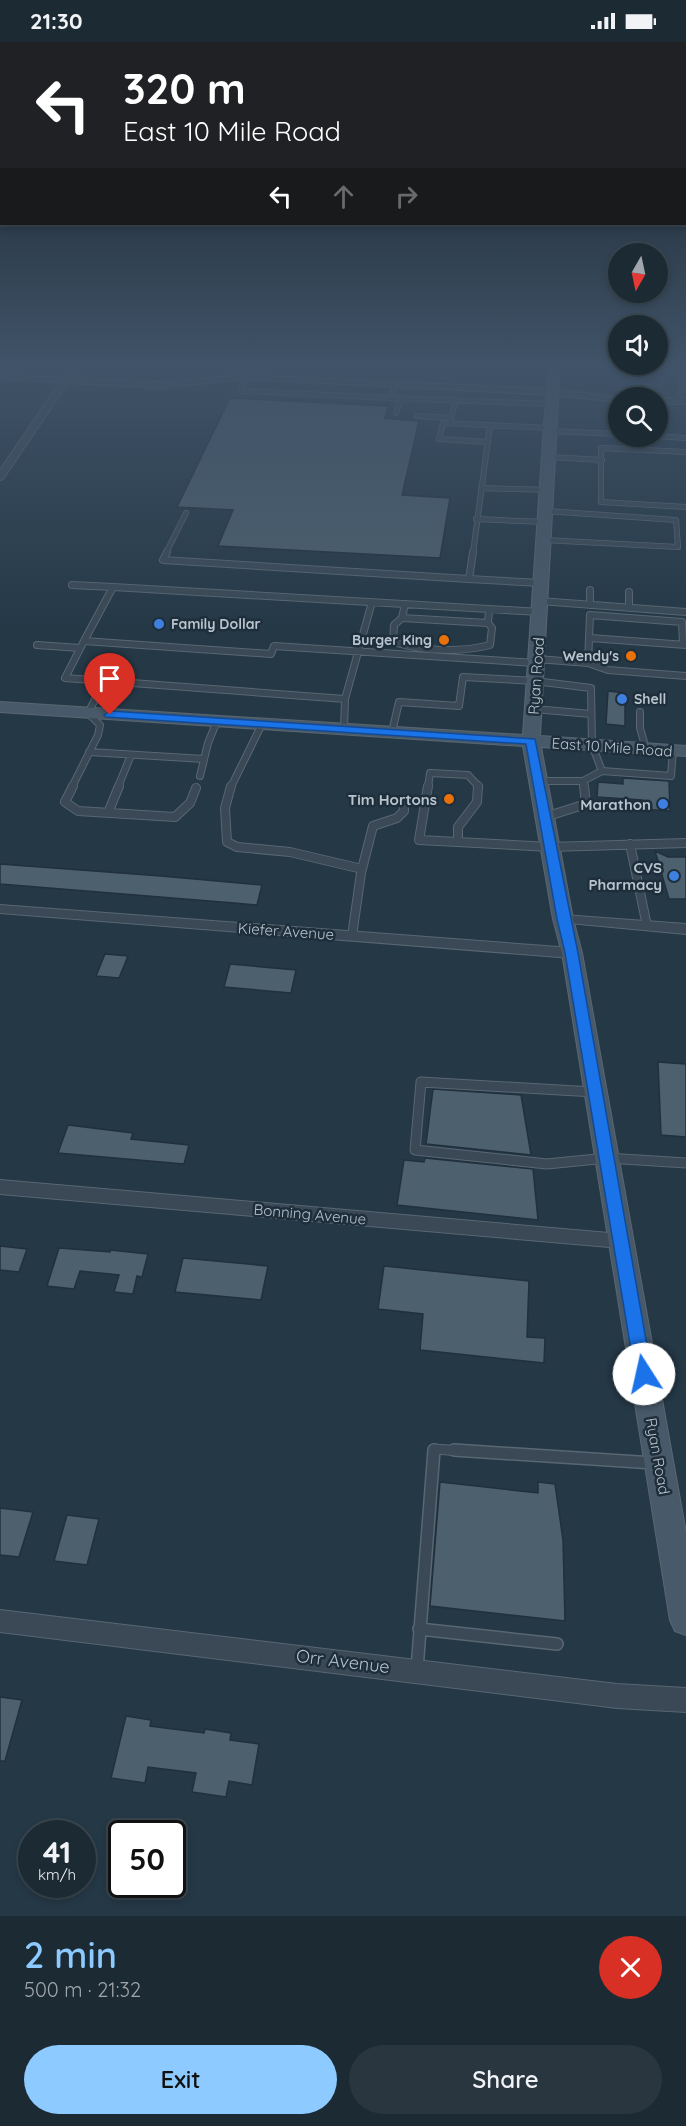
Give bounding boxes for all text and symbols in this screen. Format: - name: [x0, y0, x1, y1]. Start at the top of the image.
- text: 21:30: [30, 7, 82, 35]
- text: 320 m: [123, 62, 246, 115]
- icon: left: [24, 66, 102, 144]
- text: East 10 Mile Road: [123, 114, 341, 148]
- icon: left: [264, 180, 297, 213]
- icon: ahead: [327, 180, 360, 213]
- icon: right: [390, 180, 423, 213]
- north arrow: [608, 243, 668, 303]
- map controls: [608, 243, 668, 447]
- button: sound: [608, 315, 668, 375]
- button: search: [608, 387, 668, 447]
- place label: Family Dollar: [171, 615, 261, 633]
- marker: Family Dollar: [152, 617, 166, 631]
- place label: Burger King: [352, 631, 432, 649]
- marker: Burger King: [437, 633, 451, 647]
- street label: Ryan Road: [524, 637, 548, 715]
- place label: Wendy's: [563, 647, 619, 665]
- marker: Wendy's: [624, 649, 638, 663]
- pin: [84, 653, 135, 715]
- icon: arrive: [93, 662, 126, 695]
- place label: Shell: [634, 690, 666, 708]
- marker: Shell: [615, 692, 629, 706]
- street label: East 10 Mile Road: [551, 733, 673, 761]
- place label: Tim Hortons: [348, 790, 437, 809]
- marker: Tim Hortons: [442, 792, 456, 806]
- place label: Marathon: [580, 795, 651, 814]
- marker: Marathon: [656, 797, 670, 811]
- place label: CVS Pharmacy: [588, 858, 662, 894]
- marker: CVS Pharmacy: [667, 869, 681, 883]
- street label: Kiefer Avenue: [237, 918, 335, 944]
- street label: Bonning Avenue: [253, 1200, 367, 1228]
- position arrow: [612, 1342, 676, 1406]
- street label: Ryan Road: [642, 1416, 674, 1496]
- street label: Orr Avenue: [295, 1644, 391, 1678]
- speed limit sign: 50: [108, 1820, 186, 1898]
- text: 41: [43, 1833, 71, 1871]
- text: km/h: [38, 1865, 76, 1884]
- text: 2 min: [24, 1932, 117, 1977]
- button: close: [599, 1936, 662, 1999]
- text: 500 m · 21:32: [24, 1977, 141, 2002]
- button: Exit: [24, 2045, 337, 2114]
- button: Share: [349, 2045, 662, 2114]

